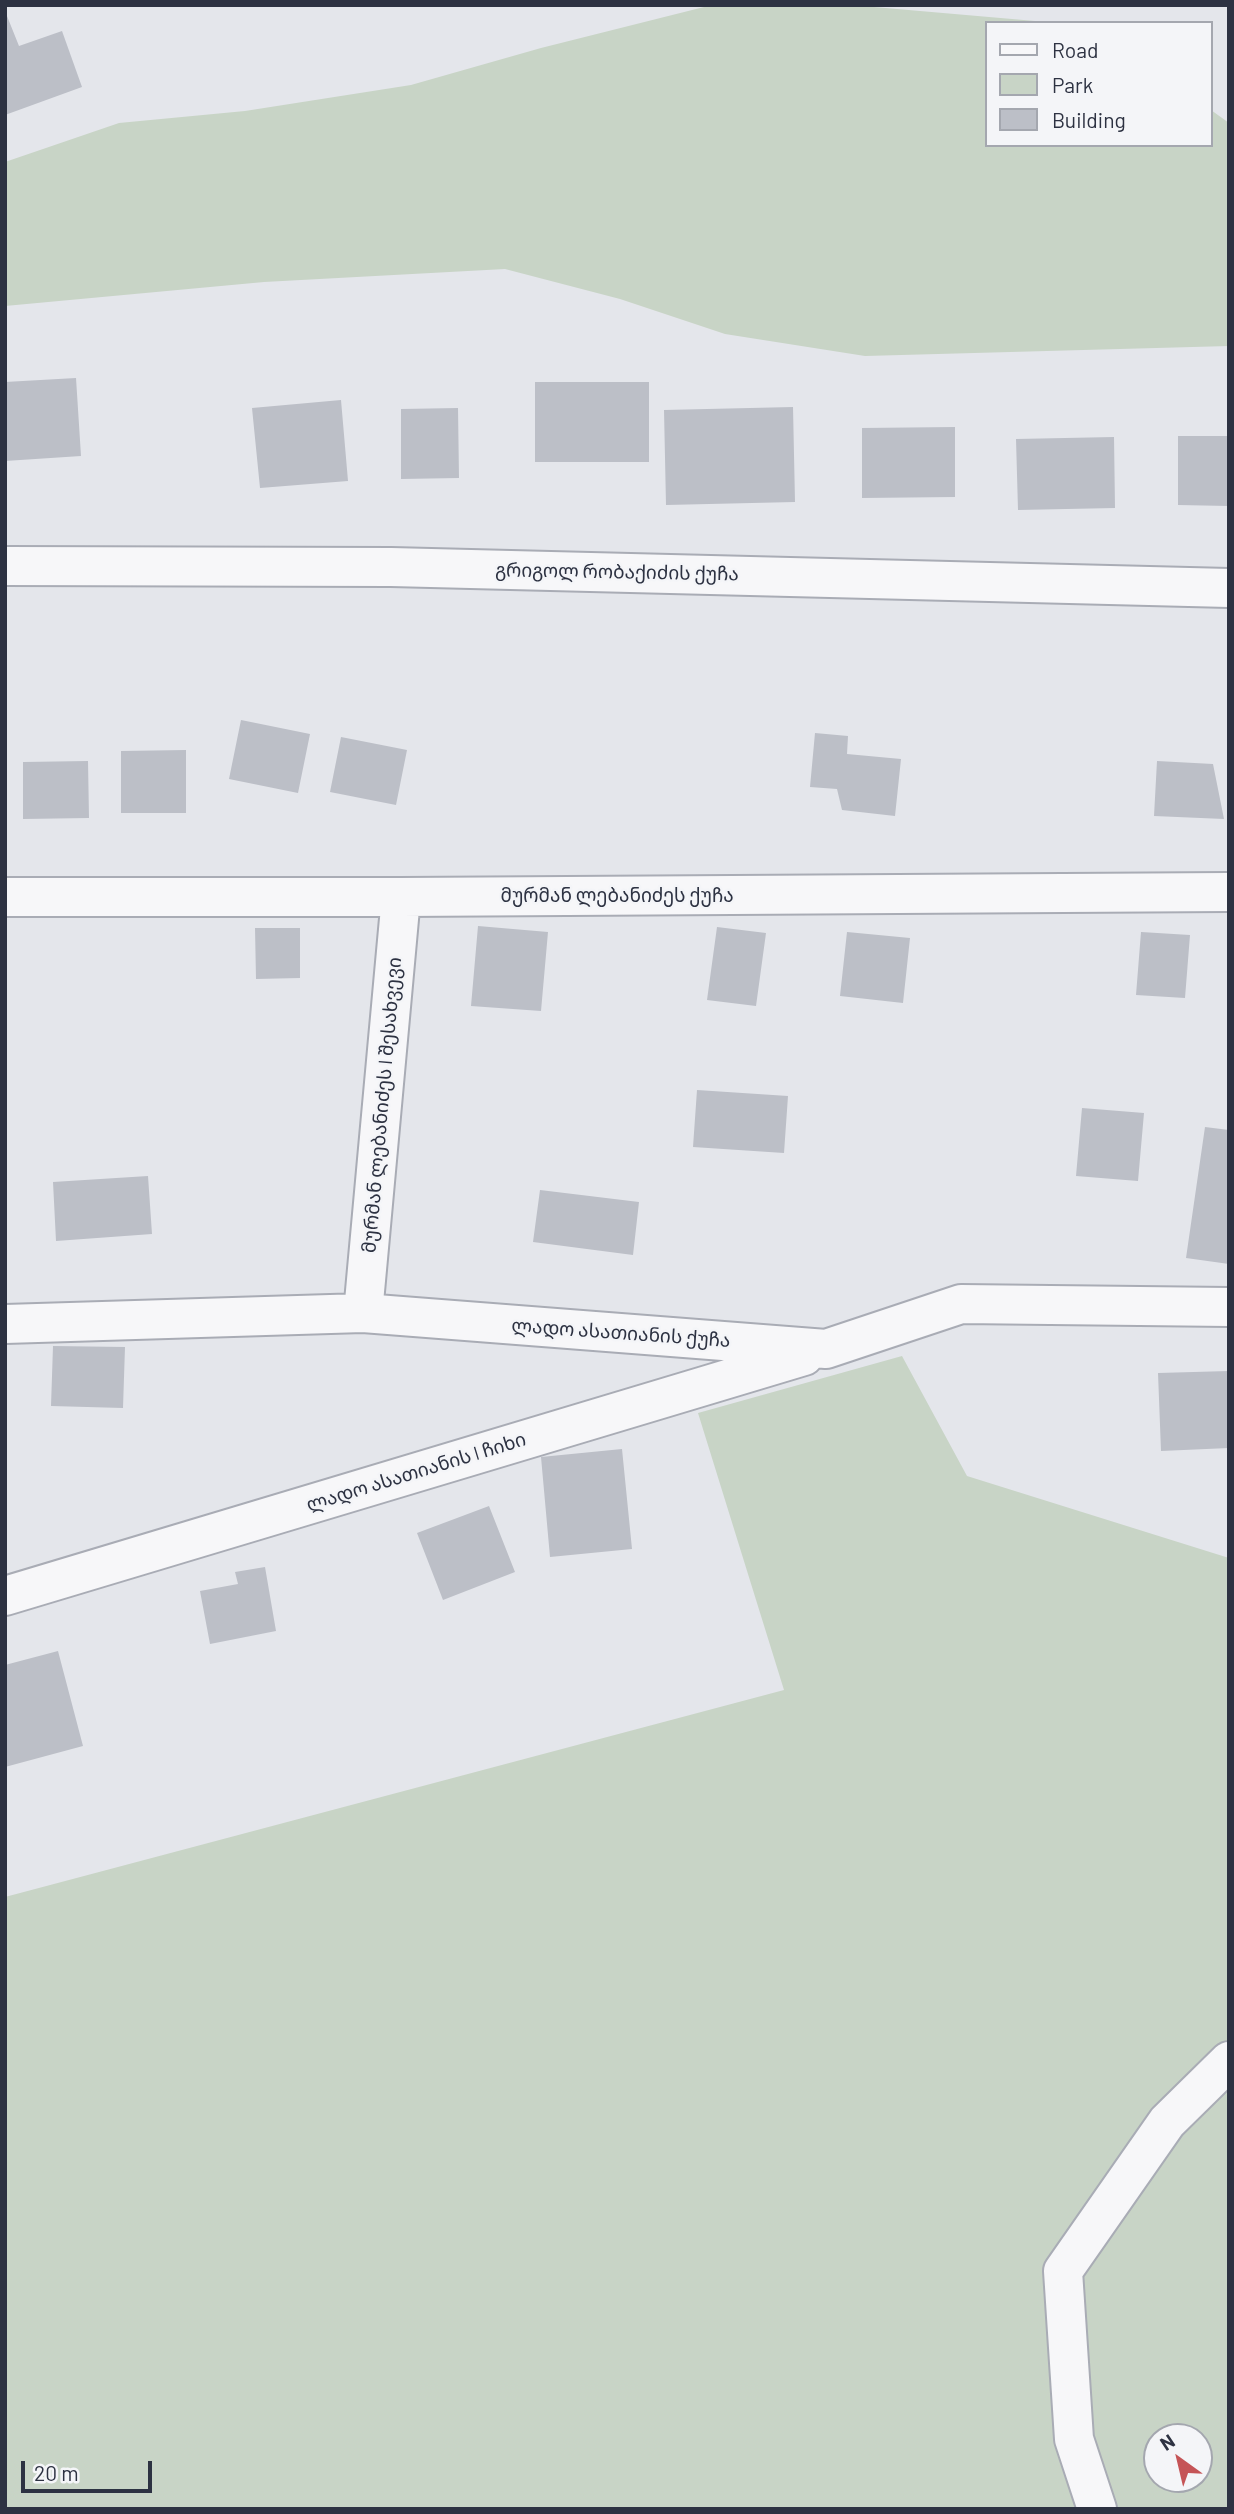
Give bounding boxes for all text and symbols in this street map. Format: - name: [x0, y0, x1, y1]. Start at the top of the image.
- legend: [986, 21, 1213, 147]
- text: Road: [1052, 37, 1098, 62]
- text: Park: [1052, 72, 1093, 97]
- text: Building: [1052, 107, 1126, 132]
- street label: გრიგოლ რობაქიძის ქუჩა: [495, 558, 739, 586]
- street label: მურმან ლებანიძეს ქუჩა: [500, 885, 734, 907]
- street label: მურმან ლებანიძეს I შესახვევი: [358, 956, 406, 1254]
- street label: ლადო ასათიანის ქუჩა: [511, 1314, 731, 1352]
- street label: ლადო ასათიანის I ჩიხი: [303, 1428, 529, 1516]
- north arrow: [1143, 2423, 1213, 2493]
- text: N: [1155, 2429, 1179, 2455]
- scale bar: [24, 2448, 156, 2492]
- text: 20 m: [34, 2460, 79, 2485]

